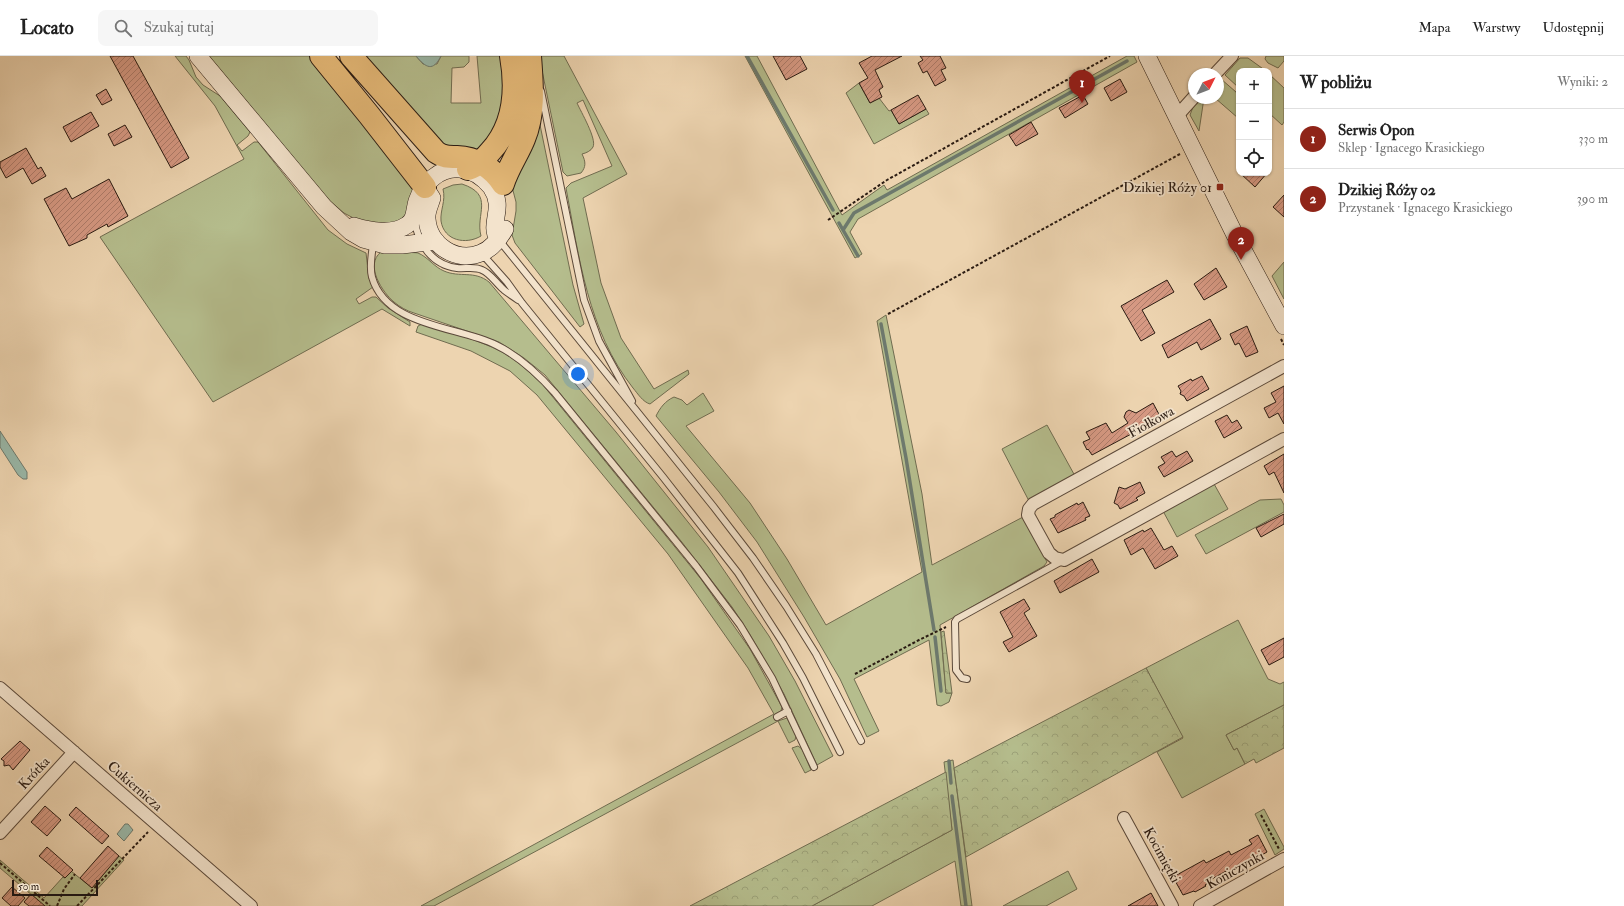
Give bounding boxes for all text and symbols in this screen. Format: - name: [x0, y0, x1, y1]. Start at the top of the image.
- search box: [98, 10, 378, 46]
- text: Locato: [20, 16, 74, 40]
- icon: search: [112, 17, 134, 39]
- text: Szukaj tutaj: [144, 18, 214, 37]
- text: Mapa: [1418, 19, 1450, 36]
- text: Warstwy: [1472, 19, 1521, 36]
- text: Udostępnij: [1543, 19, 1604, 36]
- north arrow: [1188, 68, 1224, 104]
- map controls: [1236, 68, 1272, 176]
- button: +: [1236, 68, 1272, 104]
- pin: 1: [1069, 70, 1095, 103]
- text: W pobliżu: [1300, 72, 1372, 93]
- text: Wyniki: 2: [1557, 74, 1608, 90]
- button: −: [1236, 104, 1272, 140]
- text: Serwis Opon: [1338, 121, 1414, 140]
- text: 1: [1311, 131, 1315, 147]
- text: 330 m: [1579, 131, 1608, 147]
- button: locate: [1236, 140, 1272, 176]
- text: Sklep · Ignacego Krasickiego: [1338, 140, 1485, 156]
- place label: Dzikiej Róży 01: [1123, 179, 1212, 197]
- text: Dzikiej Róży 02: [1338, 181, 1436, 200]
- marker: Dzikiej Róży 01: [1215, 182, 1225, 192]
- text: 2: [1310, 191, 1316, 207]
- text: 390 m: [1577, 191, 1608, 207]
- text: Przystanek · Ignacego Krasickiego: [1338, 200, 1513, 216]
- pin: 2: [1228, 227, 1254, 260]
- your location: [568, 364, 588, 384]
- street label: Fiołkowa: [1125, 402, 1177, 442]
- street label: Krótka: [15, 753, 54, 793]
- street label: Cukiernicza: [104, 757, 166, 815]
- street label: Kocimiętki: [1140, 824, 1184, 886]
- street label: Koniczynki: [1203, 847, 1268, 894]
- scale bar: [12, 878, 98, 897]
- text: 50 m: [18, 880, 39, 893]

